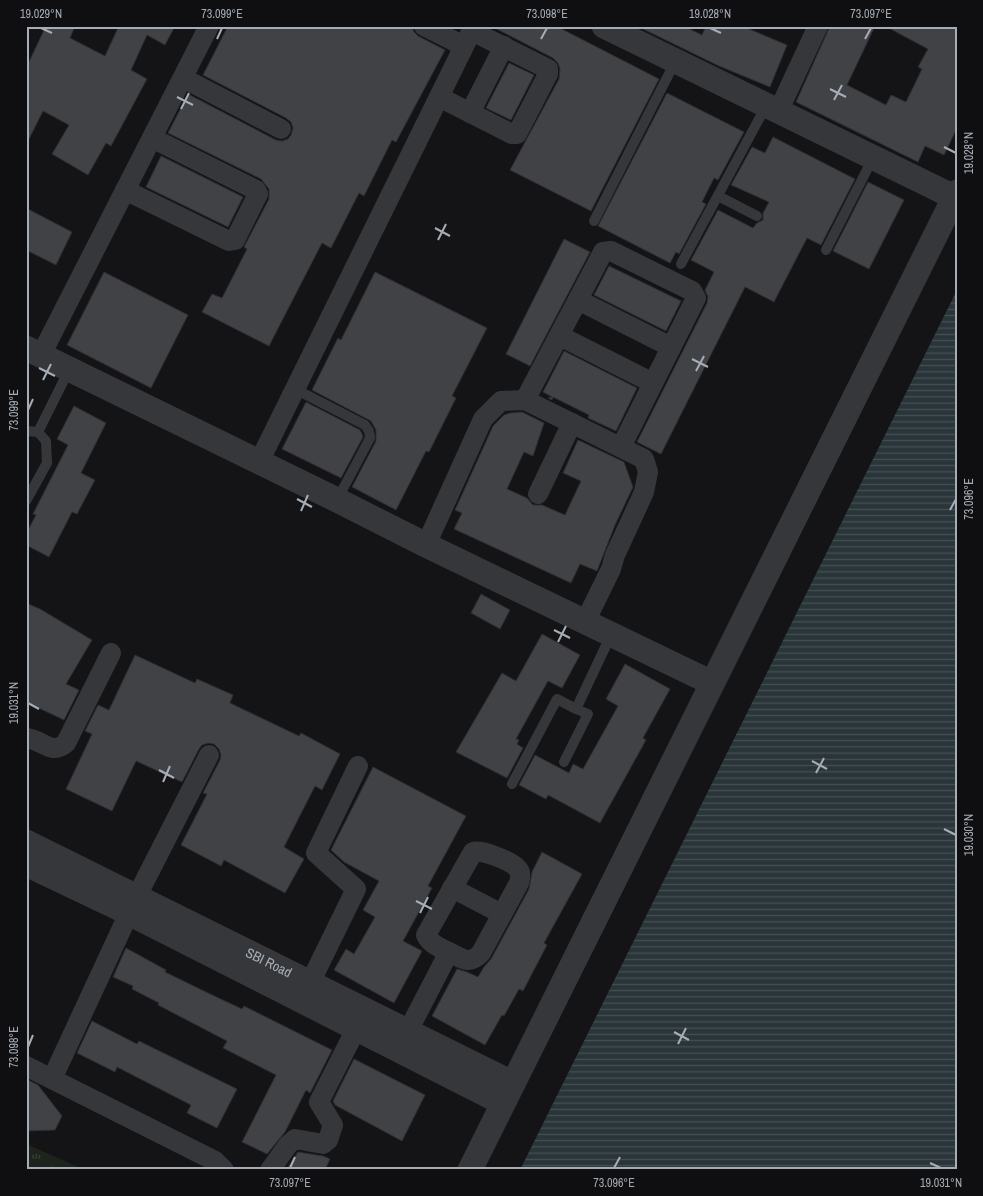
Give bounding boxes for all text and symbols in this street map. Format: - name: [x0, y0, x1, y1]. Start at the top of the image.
- text: 19.029°N: [20, 6, 62, 22]
- text: 73.099°E: [201, 6, 243, 22]
- text: 73.098°E: [526, 6, 568, 22]
- text: 19.028°N: [689, 6, 731, 22]
- text: 73.097°E: [850, 6, 892, 22]
- text: 19.028°N: [961, 132, 977, 174]
- text: 73.099°E: [6, 389, 22, 431]
- text: 73.096°E: [961, 478, 977, 520]
- text: 19.031°N: [6, 682, 22, 724]
- text: 19.030°N: [961, 814, 977, 856]
- street label: SBI Road: [243, 943, 295, 981]
- text: 73.098°E: [6, 1026, 22, 1068]
- text: 73.097°E: [269, 1175, 311, 1191]
- text: 73.096°E: [593, 1175, 635, 1191]
- text: 19.031°N: [920, 1175, 962, 1191]

